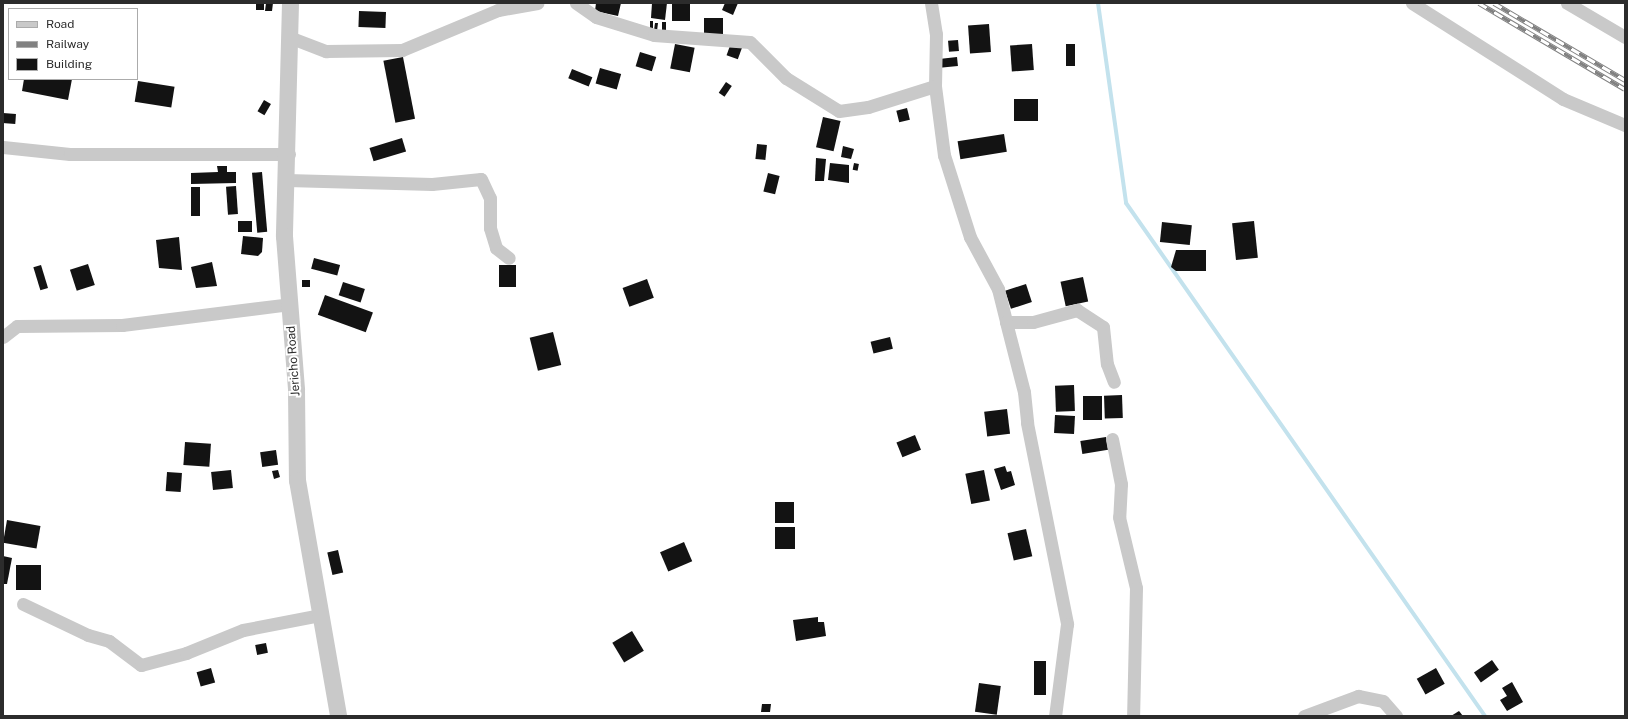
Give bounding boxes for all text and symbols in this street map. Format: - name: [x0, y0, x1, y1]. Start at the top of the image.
- legend: [8, 8, 138, 80]
- text: Road: [46, 17, 74, 31]
- text: Railway: [46, 37, 89, 51]
- text: Building: [46, 57, 92, 71]
- street label: Jericho Road: [284, 325, 304, 397]

